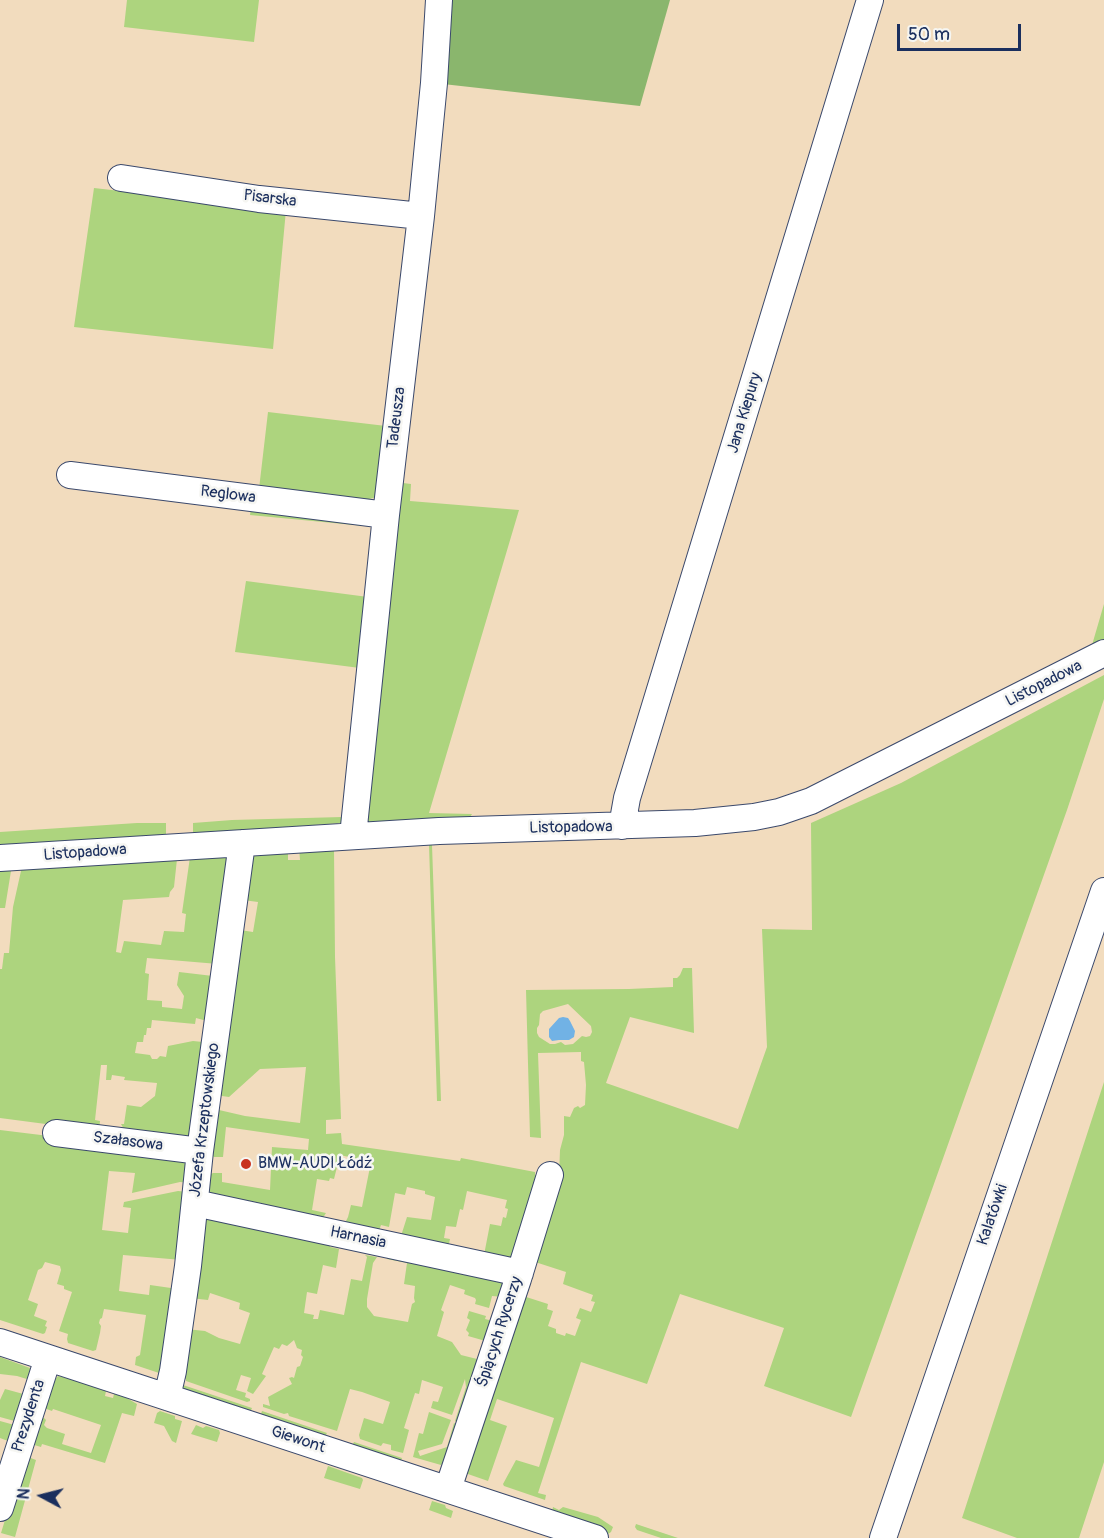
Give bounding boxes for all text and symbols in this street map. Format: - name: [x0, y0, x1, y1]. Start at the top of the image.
- scale bar: [900, 12, 1024, 50]
- text: 50 m: [908, 23, 950, 46]
- street label: Pisarska: [242, 186, 298, 212]
- street label: Jana Kiepury: [724, 370, 766, 456]
- street label: Tadeusza: [384, 386, 410, 450]
- street label: Reglowa: [199, 482, 257, 508]
- street label: Listopadowa: [1002, 657, 1086, 711]
- street label: Listopadowa: [529, 818, 613, 838]
- street label: Listopadowa: [43, 841, 127, 865]
- street label: Józefa Krzeptowskiego: [186, 1042, 224, 1198]
- street label: Szałasowa: [92, 1128, 164, 1156]
- place label: BMW-AUDI Łódź: [258, 1154, 372, 1174]
- marker: BMW-AUDI Łódź: [239, 1157, 253, 1171]
- street label: Kalatówki: [974, 1182, 1012, 1248]
- street label: Harnasia: [328, 1223, 388, 1253]
- street label: Śpiących Rycerzy: [473, 1274, 527, 1390]
- street label: Prezydenta: [8, 1377, 50, 1455]
- street label: Giewont: [268, 1422, 328, 1458]
- north arrow: [12, 1466, 72, 1526]
- text: N: [14, 1487, 35, 1500]

